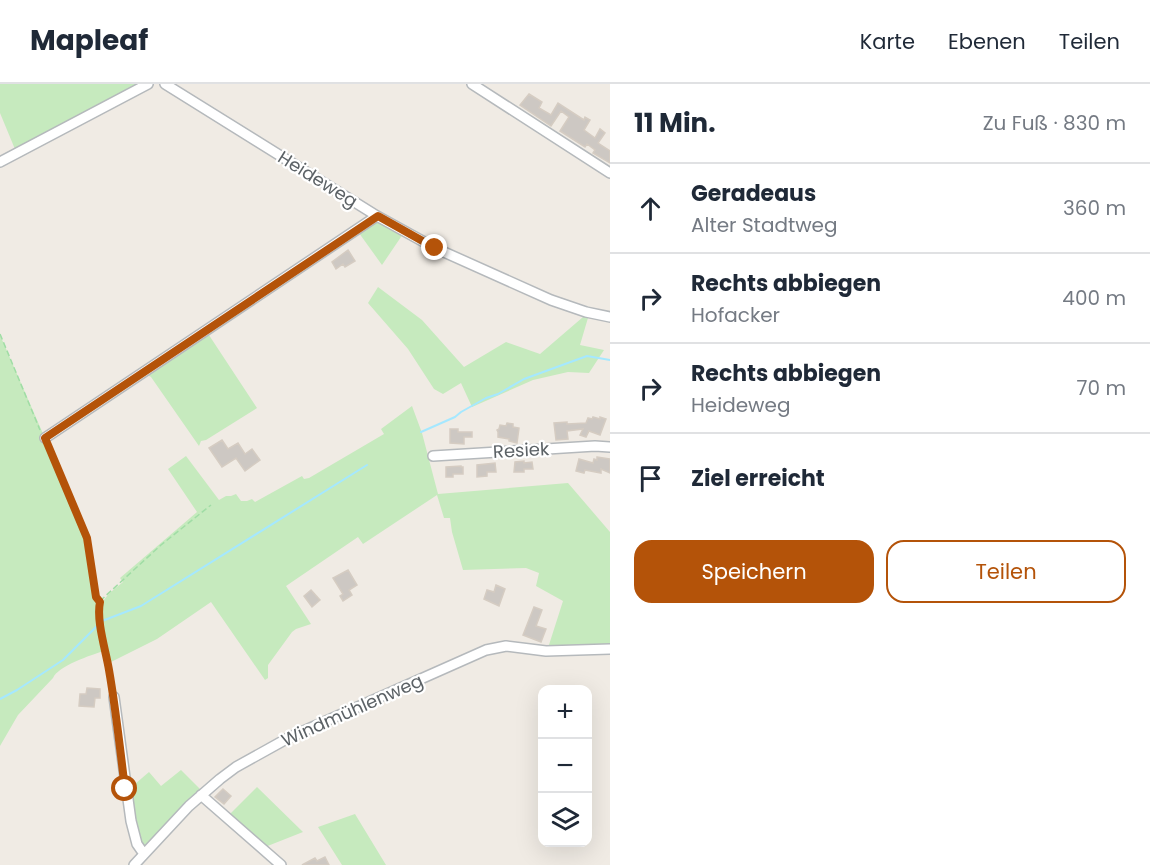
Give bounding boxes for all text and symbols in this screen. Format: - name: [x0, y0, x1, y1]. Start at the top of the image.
- text: Mapleaf: [30, 21, 148, 60]
- text: Karte: [860, 27, 915, 56]
- text: Ebenen: [948, 27, 1026, 56]
- text: Teilen: [1059, 27, 1120, 56]
- text: 11 Min.: [634, 105, 715, 141]
- text: Zu Fuß · 830 m: [983, 109, 1126, 137]
- street label: Heideweg: [273, 145, 363, 213]
- text: Geradeaus: [691, 178, 816, 209]
- icon: ahead: [634, 192, 667, 225]
- text: 360 m: [1063, 194, 1126, 222]
- text: Alter Stadtweg: [691, 211, 838, 239]
- route end: [421, 234, 447, 260]
- text: Rechts abbiegen: [691, 268, 881, 299]
- icon: right: [634, 282, 667, 315]
- text: 400 m: [1062, 284, 1126, 312]
- text: Hofacker: [691, 301, 780, 329]
- text: Rechts abbiegen: [691, 358, 881, 389]
- icon: right: [634, 372, 667, 405]
- text: 70 m: [1077, 374, 1126, 402]
- text: Heideweg: [691, 391, 790, 419]
- street label: Resiek: [492, 436, 551, 464]
- icon: arrive: [634, 462, 667, 495]
- text: Ziel erreicht: [691, 463, 825, 494]
- button: Speichern: [634, 540, 874, 603]
- button: Teilen: [886, 540, 1126, 603]
- street label: Windmühlenweg: [277, 668, 427, 752]
- map controls: [538, 685, 592, 847]
- button: +: [538, 685, 592, 739]
- button: −: [538, 739, 592, 793]
- route start: [111, 775, 137, 801]
- button: layers: [538, 793, 592, 847]

